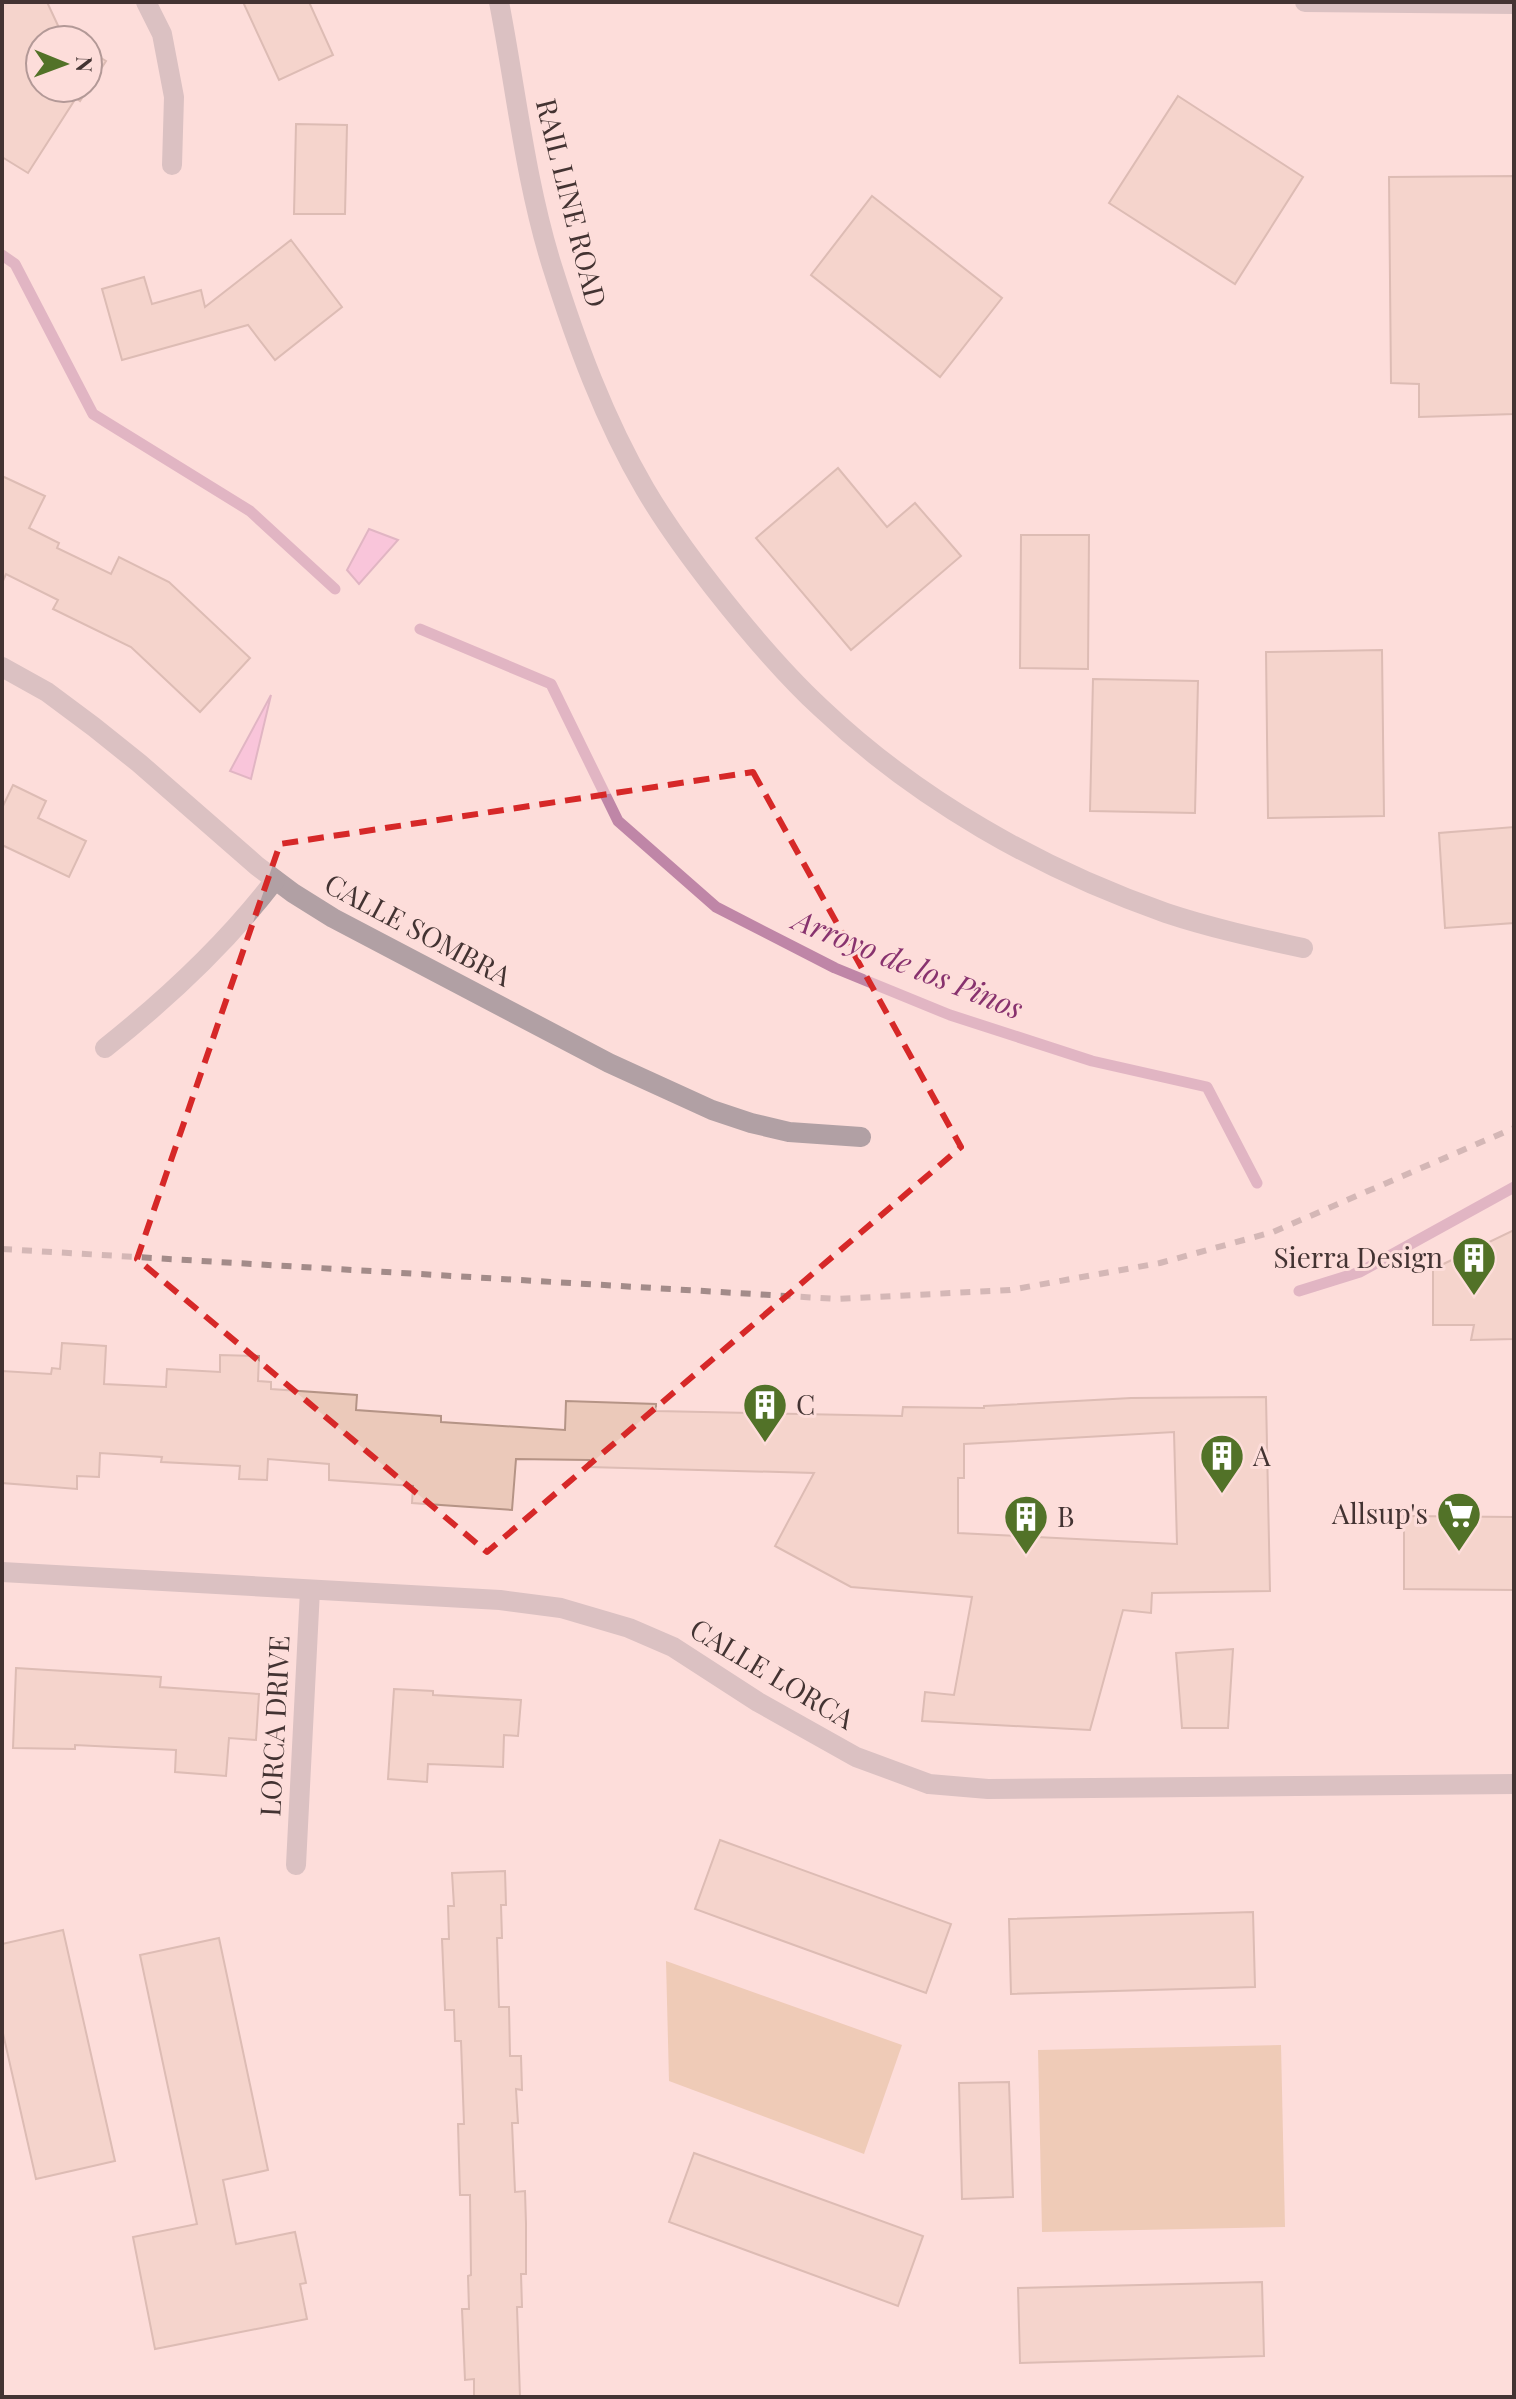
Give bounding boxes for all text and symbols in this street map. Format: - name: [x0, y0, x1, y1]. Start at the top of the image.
- north arrow: [24, 24, 104, 104]
- text: N: [70, 56, 100, 73]
- street label: RAIL LINE ROAD: [529, 94, 616, 311]
- street label: CALLE SOMBRA: [319, 864, 519, 994]
- water label: Arroyo de los Pinos: [785, 898, 1029, 1027]
- building icon: Sierra Design: [1450, 1234, 1498, 1297]
- place label: Sierra Design: [1273, 1238, 1443, 1275]
- building icon: C: [741, 1381, 789, 1444]
- place label: C: [796, 1385, 815, 1422]
- building icon: A: [1198, 1432, 1246, 1495]
- place label: A: [1252, 1436, 1271, 1473]
- supermarket icon: Allsup's: [1435, 1490, 1483, 1553]
- building icon: B: [1002, 1493, 1050, 1556]
- place label: Allsup's: [1331, 1494, 1428, 1531]
- place label: B: [1057, 1497, 1074, 1534]
- street label: CALLE LORCA: [684, 1609, 862, 1736]
- street label: LORCA DRIVE: [250, 1634, 297, 1817]

